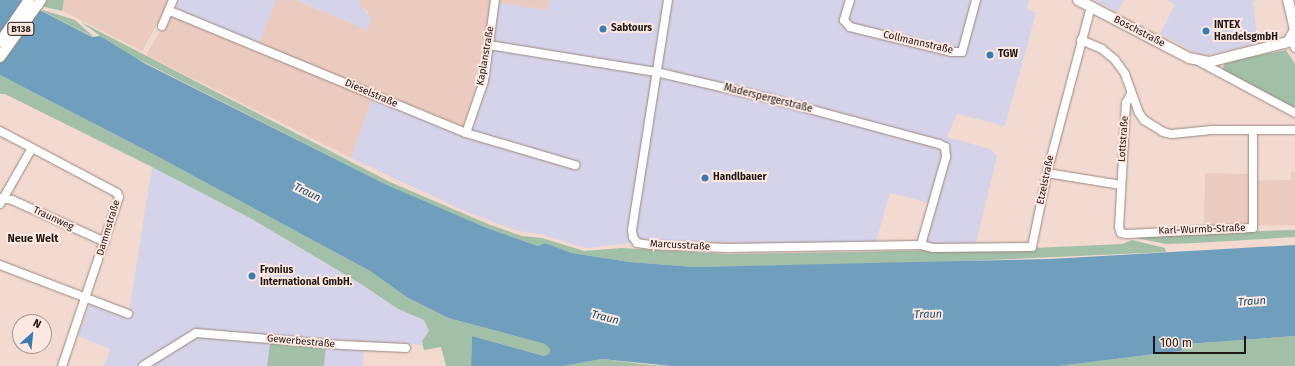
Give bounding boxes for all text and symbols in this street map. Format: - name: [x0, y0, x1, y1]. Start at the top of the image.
- street label: Boschstraße: [1111, 14, 1167, 50]
- place label: INTEX HandelsgmbH: [1214, 19, 1278, 42]
- road number: B138: [7, 22, 35, 36]
- place label: Sabtours: [611, 23, 652, 35]
- marker: Sabtours: [598, 24, 608, 34]
- street label: Kaplanstraße: [475, 25, 497, 87]
- marker: INTEX HandelsgmbH: [1201, 26, 1211, 36]
- street label: Collmannstraße: [882, 29, 954, 57]
- place label: TGW: [998, 49, 1018, 61]
- marker: TGW: [985, 50, 995, 60]
- street label: Dieselstraße: [343, 77, 399, 111]
- street label: Maderspergerstraße: [722, 82, 814, 116]
- street label: Lottstraße: [1116, 115, 1132, 163]
- street label: Etzelstraße: [1035, 154, 1057, 206]
- place label: Handlbauer: [713, 172, 766, 184]
- marker: Handlbauer: [700, 173, 710, 183]
- water label: Traun: [291, 181, 323, 205]
- street label: Dammstraße: [95, 199, 123, 257]
- street label: Traunweg: [31, 204, 75, 234]
- street label: Karl-Wurmb-Straße: [1158, 222, 1246, 238]
- district label: Neue Welt: [7, 232, 59, 246]
- street label: Marcusstraße: [649, 238, 711, 254]
- place label: Fronius International GmbH.: [260, 264, 352, 288]
- marker: Fronius International GmbH.: [247, 271, 257, 281]
- water label: Traun: [1238, 294, 1266, 310]
- water label: Traun: [590, 308, 620, 328]
- water label: Traun: [914, 308, 942, 322]
- north arrow: [12, 314, 52, 354]
- text: N: [31, 316, 43, 331]
- scale bar: [1155, 328, 1248, 354]
- street label: Gewerbestraße: [266, 333, 336, 351]
- text: 100 m: [1160, 336, 1192, 350]

